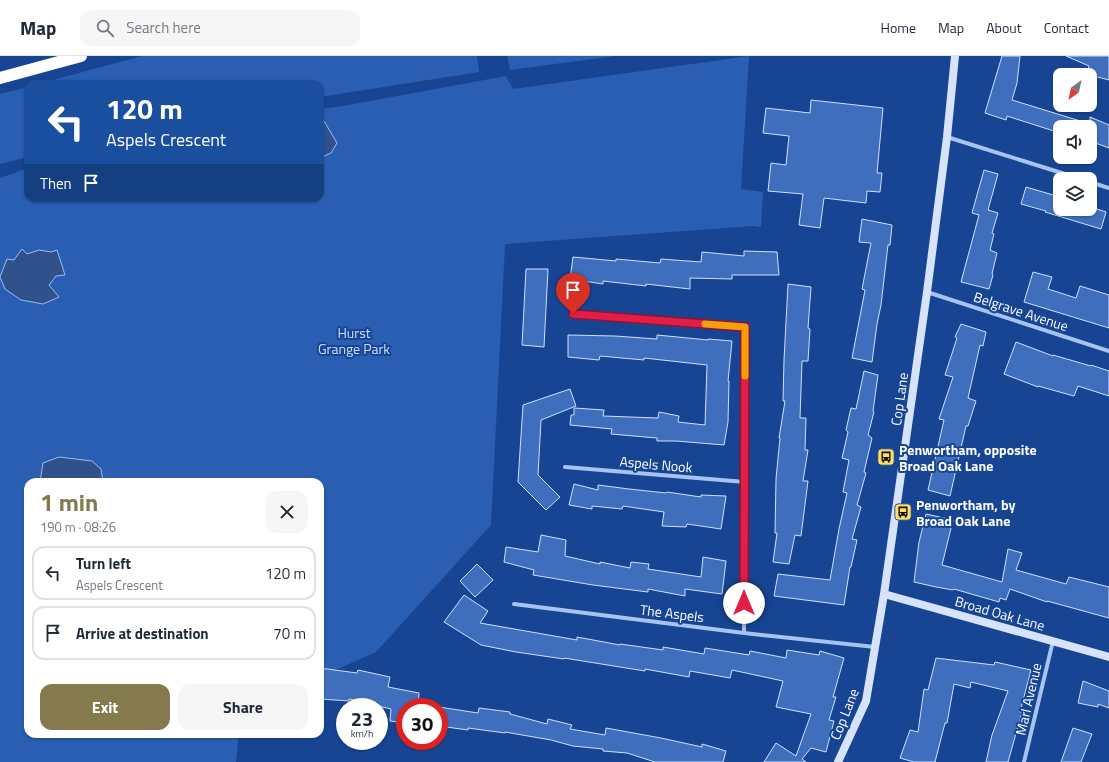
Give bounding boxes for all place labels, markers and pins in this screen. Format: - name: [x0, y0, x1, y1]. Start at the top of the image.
- pin: [556, 273, 590, 314]
- place label: Penwortham, opposite Broad Oak Lane: [899, 439, 1037, 476]
- bus stop icon: Penwortham, opposite Broad Oak Lane: [876, 447, 896, 467]
- place label: Penwortham, by Broad Oak Lane: [916, 494, 1016, 531]
- bus stop icon: Penwortham, by Broad Oak Lane: [893, 502, 913, 522]

